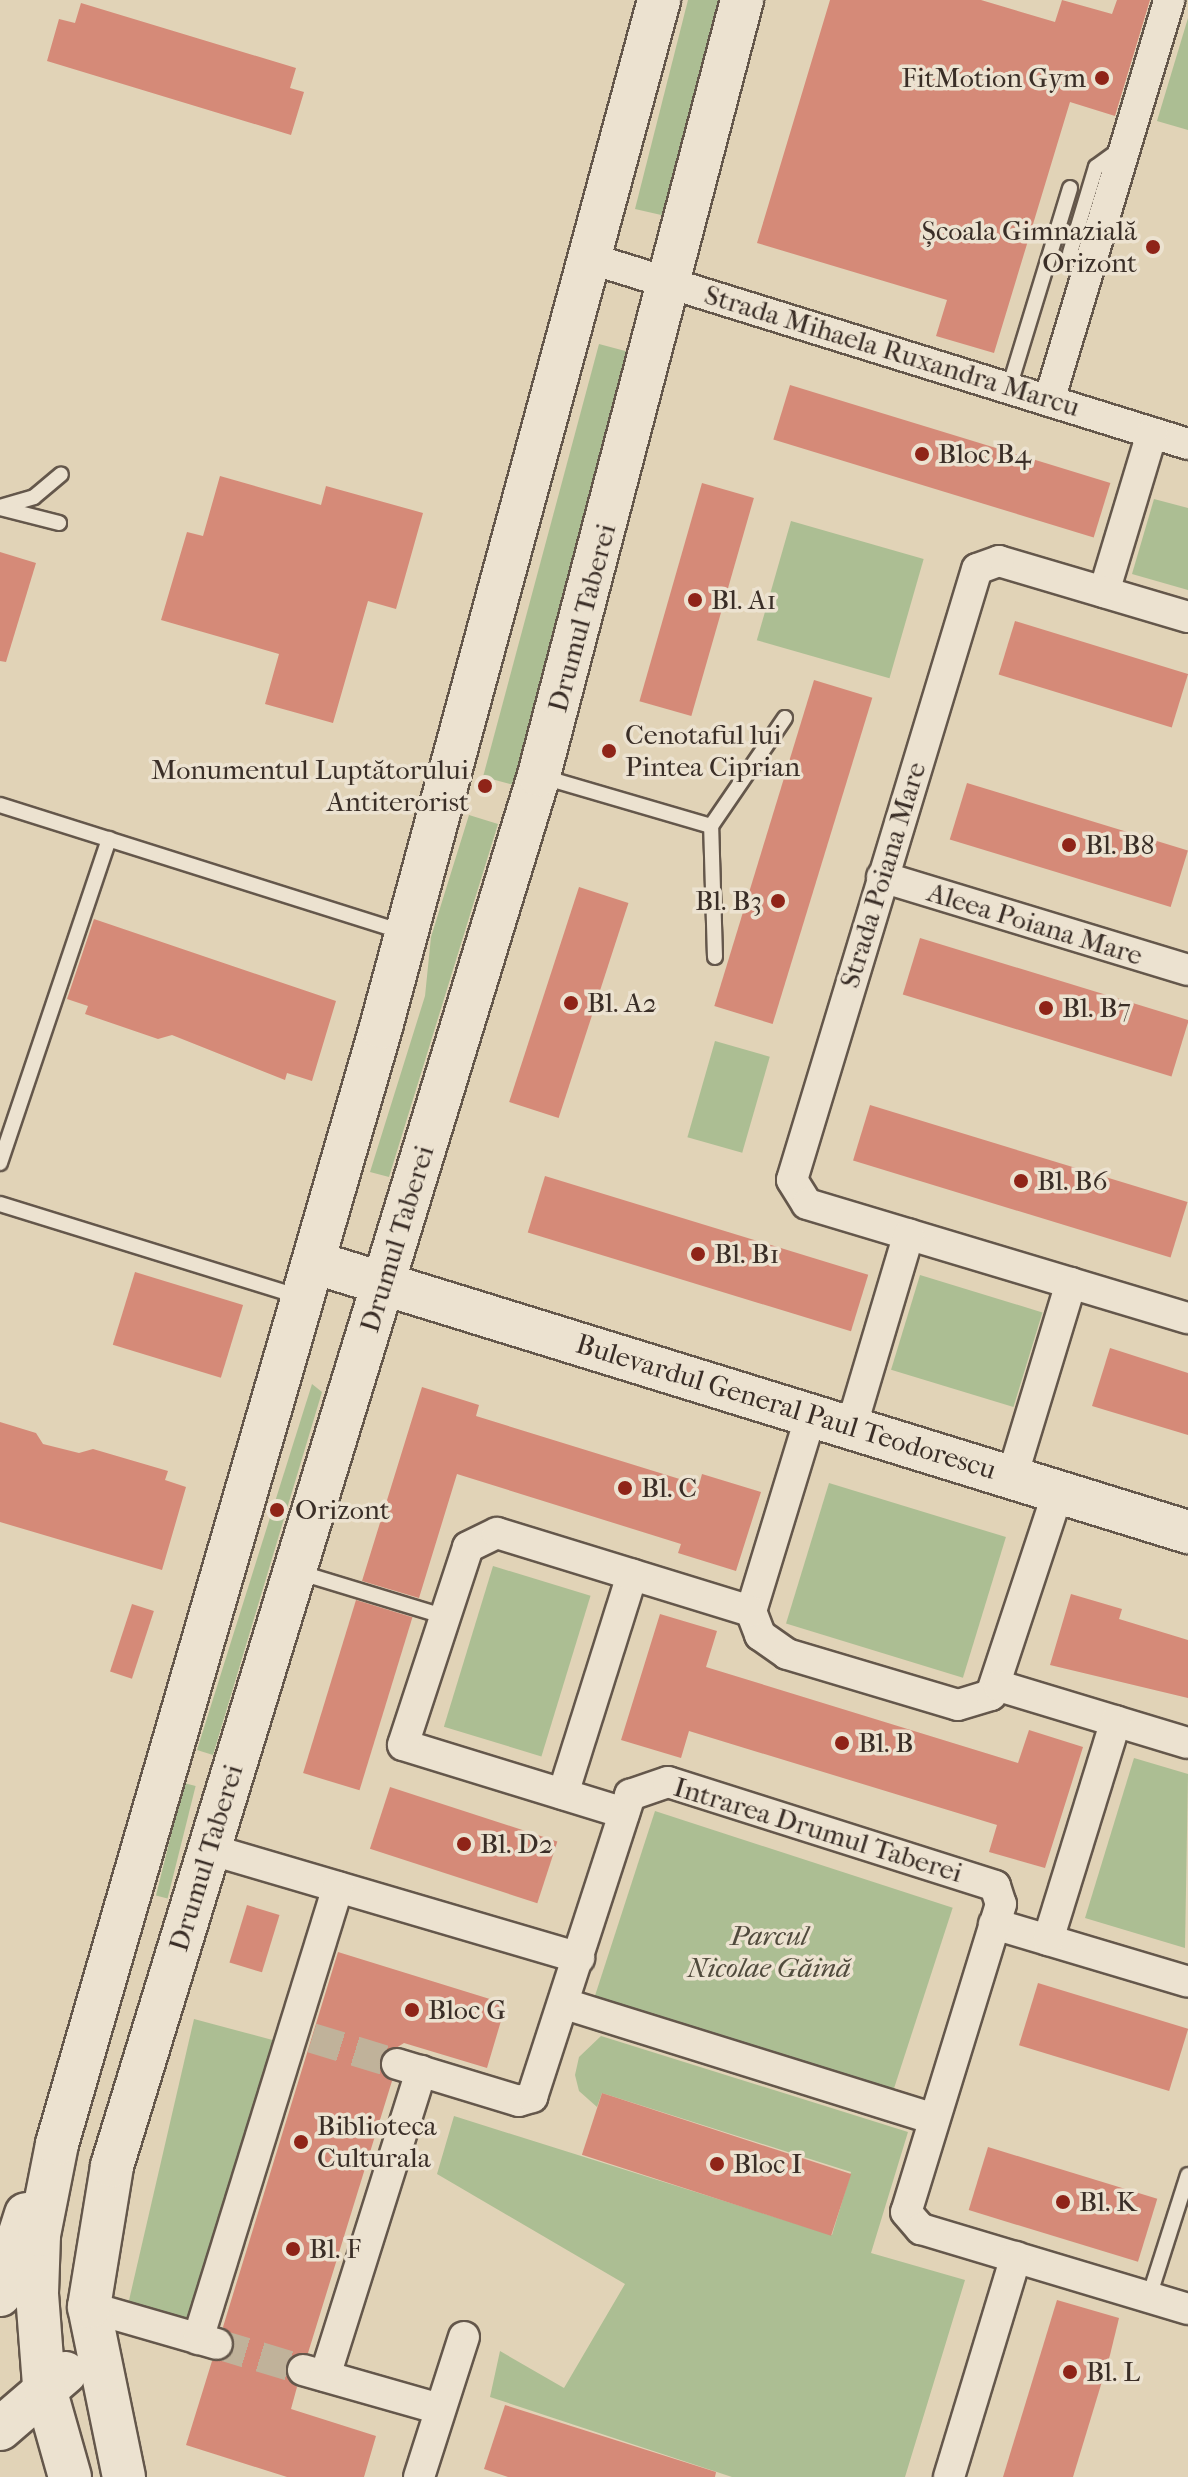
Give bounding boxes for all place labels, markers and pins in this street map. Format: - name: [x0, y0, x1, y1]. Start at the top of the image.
- place label: FitMotion Gym: [901, 61, 1086, 95]
- marker: FitMotion Gym: [1093, 69, 1111, 87]
- place label: Școala Gimnazială Orizont: [921, 214, 1137, 280]
- marker: Școala Gimnazială Orizont: [1144, 238, 1162, 256]
- place label: Bloc B4: [938, 437, 1031, 471]
- marker: Bloc B4: [913, 445, 931, 463]
- place label: Bl. A1: [711, 583, 777, 617]
- marker: Bl. A1: [686, 591, 704, 609]
- place label: Cenotaful lui Pintea Ciprian: [625, 718, 800, 784]
- marker: Cenotaful lui Pintea Ciprian: [600, 742, 618, 760]
- place label: Monumentul Luptătorului Antiterorist: [151, 753, 469, 819]
- marker: Monumentul Luptătorului Antiterorist: [476, 777, 494, 795]
- place label: Bl. B8: [1085, 828, 1155, 862]
- marker: Bl. B8: [1060, 836, 1078, 854]
- place label: Bl. B3: [695, 884, 762, 918]
- marker: Bl. B3: [769, 892, 787, 910]
- place label: Bl. A2: [587, 986, 657, 1020]
- place label: Bl. B7: [1062, 991, 1131, 1025]
- marker: Bl. A2: [562, 994, 580, 1012]
- marker: Bl. B7: [1037, 999, 1055, 1017]
- place label: Bl. B6: [1037, 1164, 1108, 1198]
- marker: Bl. B6: [1012, 1172, 1030, 1190]
- place label: Bl. B1: [714, 1237, 780, 1271]
- marker: Bl. B1: [689, 1245, 707, 1263]
- place label: Bl. C: [641, 1471, 697, 1505]
- marker: Bl. C: [616, 1479, 634, 1497]
- place label: Orizont: [295, 1493, 390, 1527]
- marker: Orizont: [266, 1499, 288, 1521]
- place label: Bl. B: [858, 1726, 914, 1760]
- marker: Bl. B: [833, 1734, 851, 1752]
- place label: Bl. D2: [480, 1827, 553, 1861]
- marker: Bl. D2: [455, 1835, 473, 1853]
- place label: Bloc G: [428, 1993, 506, 2027]
- marker: Bloc G: [403, 2001, 421, 2019]
- place label: Biblioteca Culturala: [317, 2109, 437, 2175]
- marker: Biblioteca Culturala: [292, 2133, 310, 2151]
- place label: Bloc I: [733, 2147, 802, 2181]
- marker: Bloc I: [708, 2155, 726, 2173]
- place label: Bl. K: [1079, 2185, 1137, 2219]
- marker: Bl. K: [1054, 2193, 1072, 2211]
- place label: Bl. F: [309, 2232, 361, 2266]
- marker: Bl. F: [284, 2240, 302, 2258]
- place label: Bl. L: [1086, 2355, 1140, 2389]
- marker: Bl. L: [1061, 2363, 1079, 2381]

